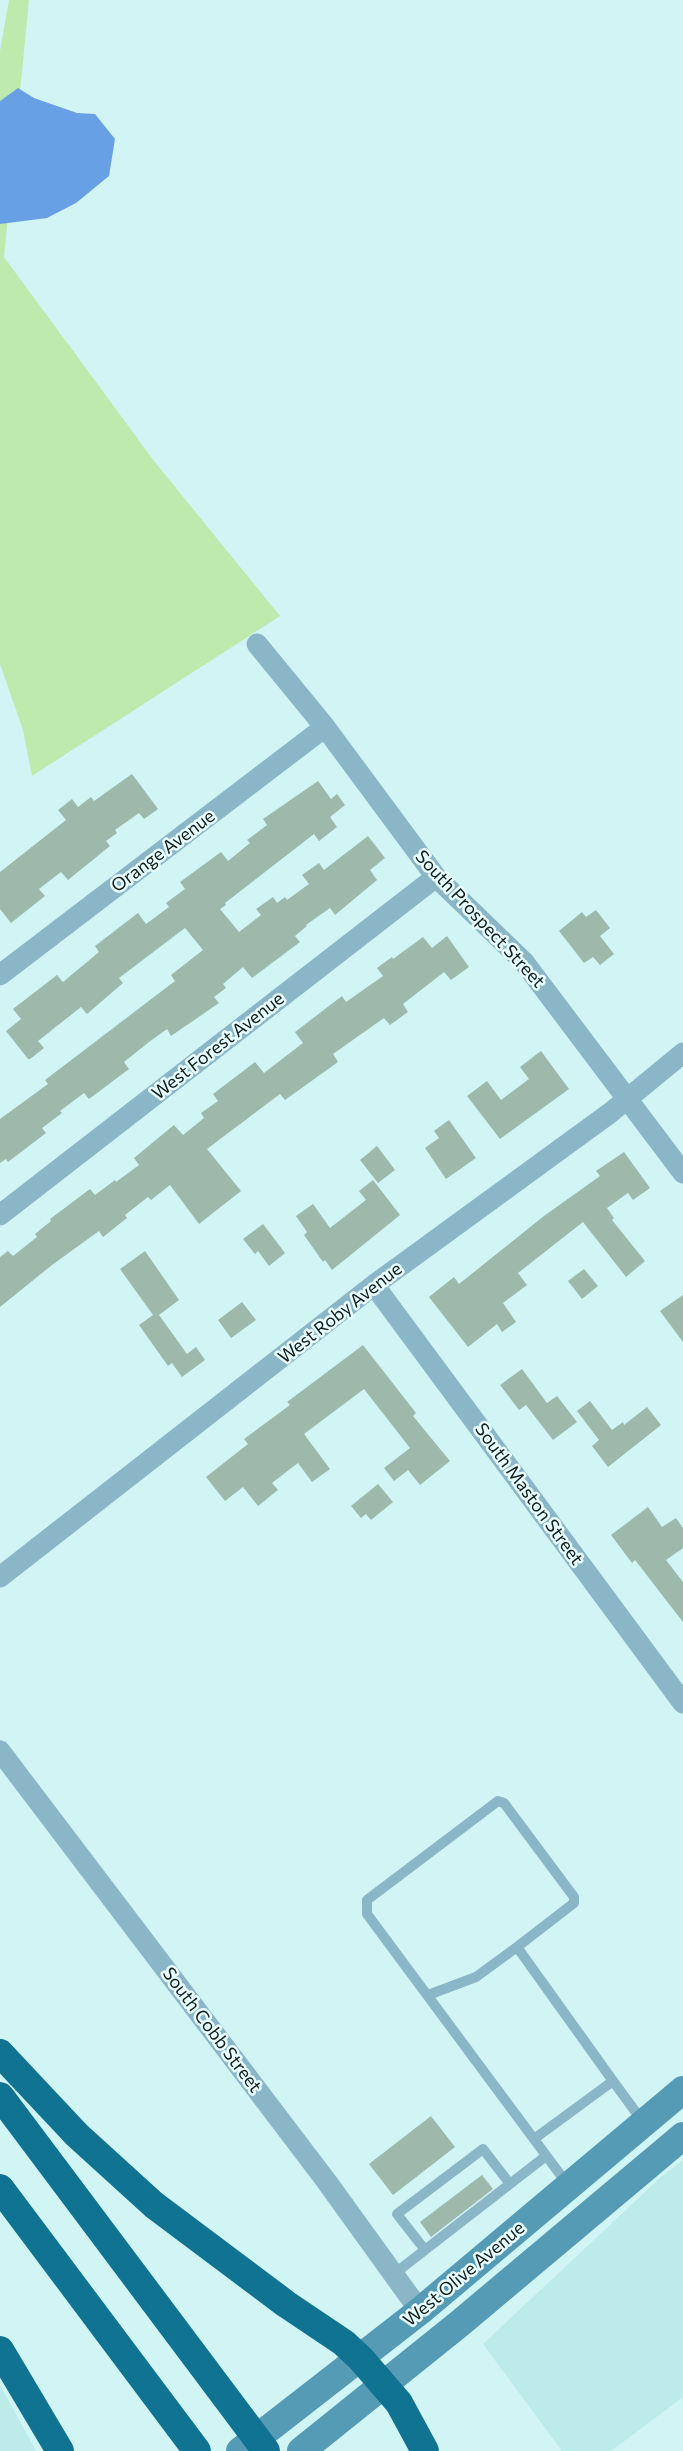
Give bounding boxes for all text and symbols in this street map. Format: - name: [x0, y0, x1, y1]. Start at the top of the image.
- street label: Orange Avenue: [107, 805, 219, 897]
- street label: South Prospect Street: [411, 846, 549, 992]
- street label: West Forest Avenue: [148, 988, 288, 1104]
- street label: West Roby Avenue: [274, 1258, 406, 1368]
- street label: South Maston Street: [470, 1419, 588, 1569]
- street label: South Cobb Street: [158, 1963, 266, 2097]
- street label: West Olive Avenue: [399, 2217, 529, 2331]

